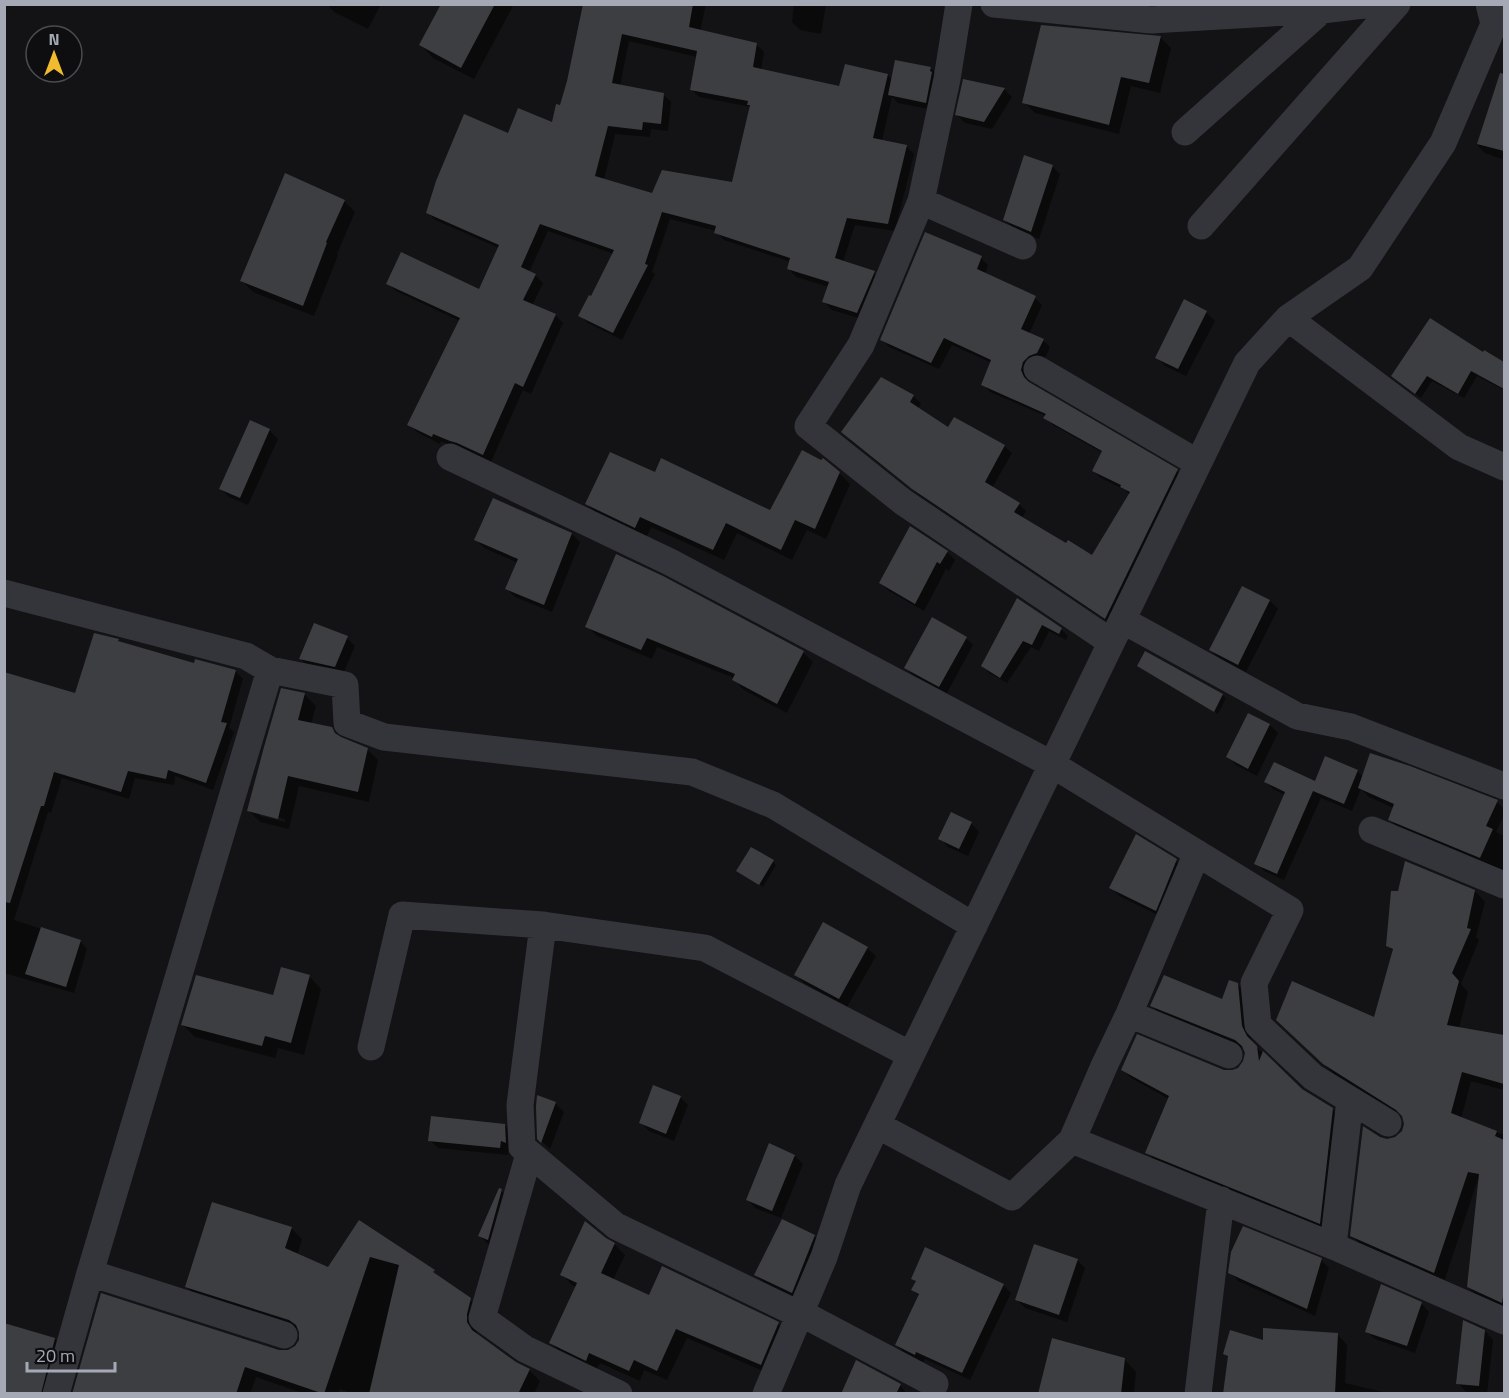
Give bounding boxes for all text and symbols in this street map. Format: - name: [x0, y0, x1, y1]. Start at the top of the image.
- north arrow: [24, 24, 84, 84]
- text: N: [48, 27, 60, 51]
- scale bar: [27, 1335, 116, 1373]
- text: 20 m: [36, 1342, 75, 1369]

